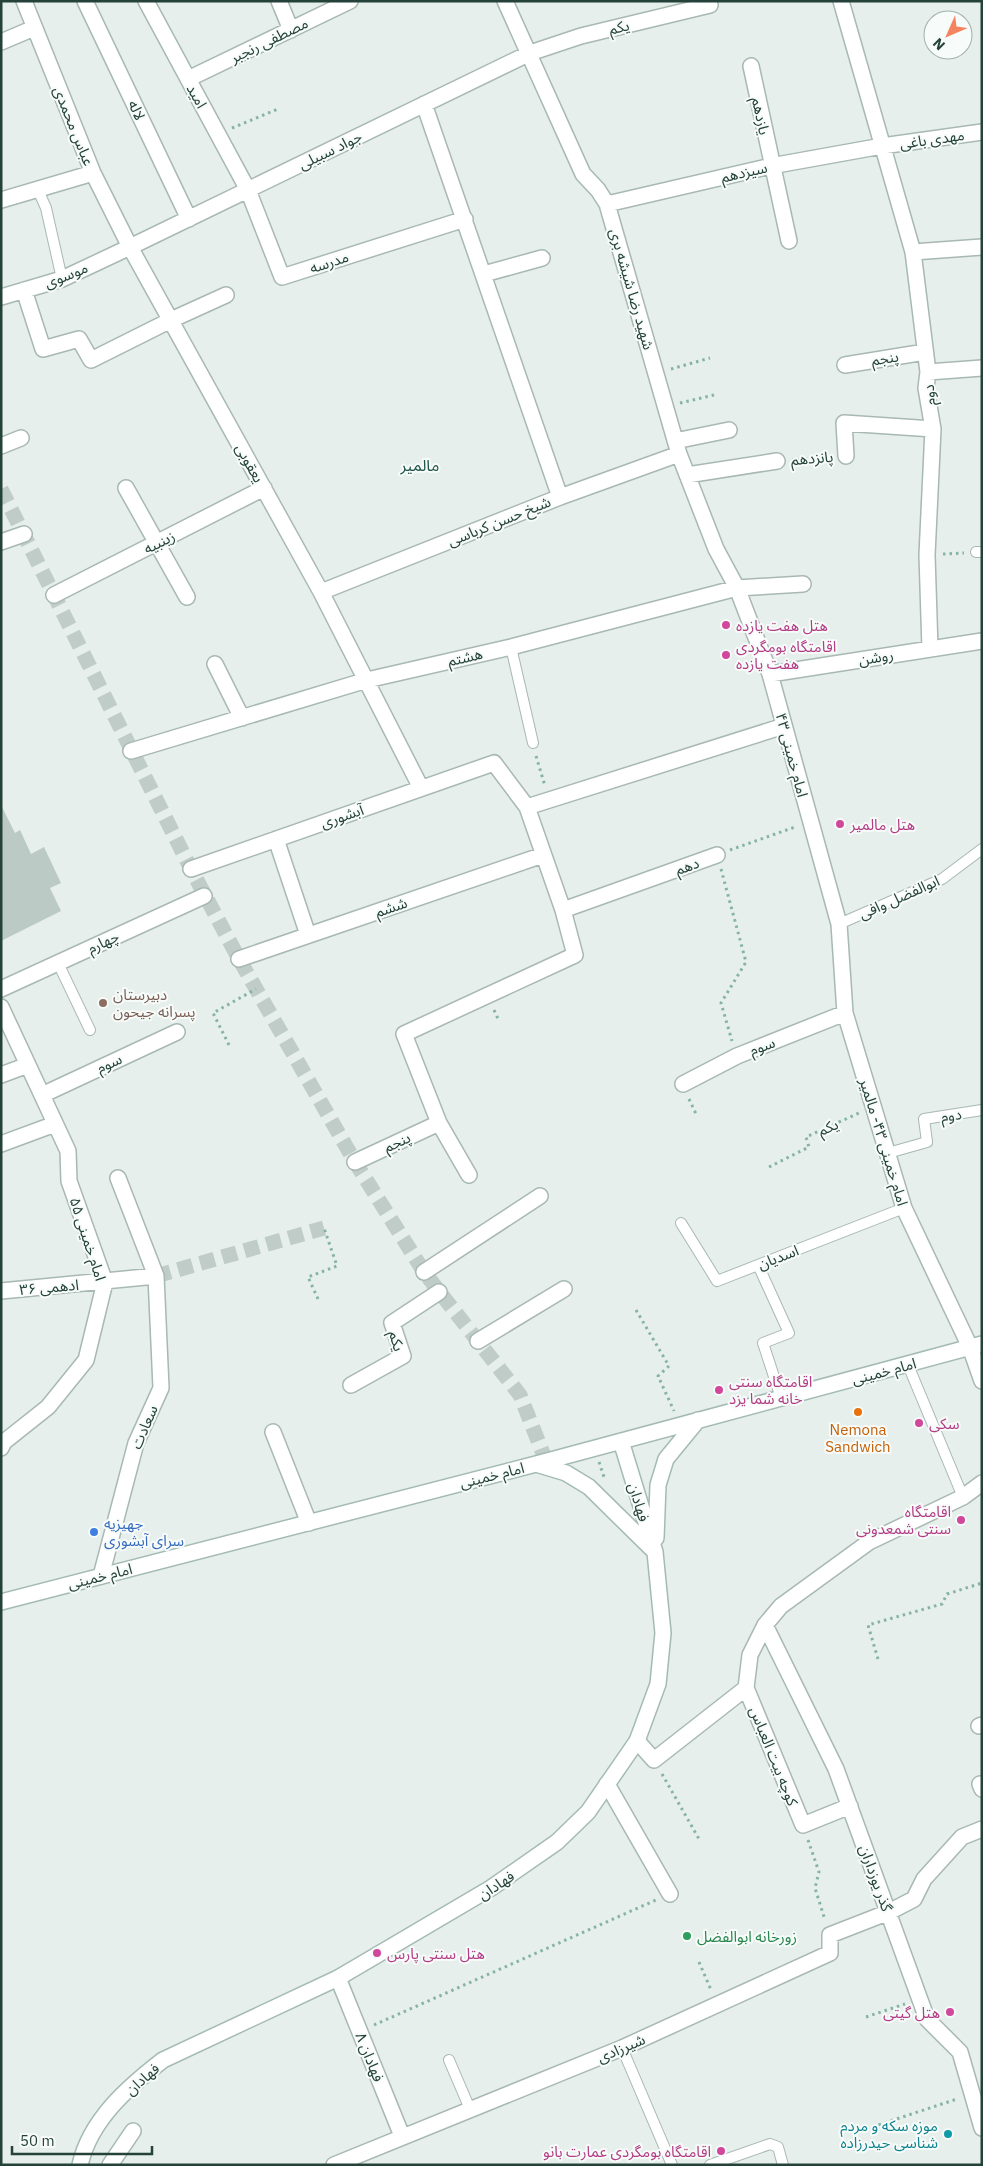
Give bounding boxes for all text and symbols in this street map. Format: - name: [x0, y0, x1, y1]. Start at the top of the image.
- north arrow: [923, 10, 973, 60]
- street label: مصطفی رنجبر: [226, 13, 311, 67]
- street label: یکم: [607, 15, 632, 41]
- text: N: [929, 34, 949, 54]
- street label: امید: [183, 80, 211, 112]
- street label: عباس محمدی: [49, 83, 99, 169]
- street label: یازدهم: [746, 95, 774, 137]
- street label: لاله: [124, 97, 150, 123]
- street label: مهدی باغی: [898, 125, 966, 153]
- street label: جواد سبیلی: [295, 126, 365, 173]
- street label: سیزدهم: [719, 157, 770, 188]
- street label: شهید رضا شیشه بری: [606, 226, 658, 352]
- street label: مدرسه: [307, 247, 351, 277]
- street label: موسوی: [41, 258, 91, 292]
- street label: پنجم: [870, 346, 900, 372]
- street label: دوم: [919, 383, 941, 406]
- street label: یعقوبی: [232, 440, 268, 486]
- street label: پانزدهم: [790, 447, 834, 471]
- district label: مالمیر: [400, 455, 439, 475]
- street label: شیخ حسن کرباسی: [445, 492, 555, 553]
- street label: زینبیه: [140, 526, 178, 558]
- place label: هتل هفت یازده: [736, 616, 828, 635]
- marker: هتل هفت یازده: [720, 619, 732, 631]
- place label: اقامتگاه بومگردی هفت یازده: [736, 637, 836, 673]
- street label: هشتم: [446, 644, 485, 672]
- street label: روشن: [857, 645, 895, 669]
- marker: اقامتگاه بومگردی هفت یازده: [720, 649, 732, 661]
- street label: امام خمینی ۴۳: [770, 711, 812, 800]
- street label: آبشوری: [318, 800, 367, 832]
- place label: هتل مالمير: [849, 815, 915, 834]
- marker: هتل مالمير: [834, 818, 846, 830]
- street label: دهم: [672, 853, 702, 881]
- street label: ابوالفضل وافی: [856, 871, 942, 923]
- street label: ششم: [372, 893, 411, 923]
- street label: چهارم: [84, 926, 123, 959]
- place label: دبیرستان پسرانه جیحون: [113, 985, 196, 1022]
- marker: دبیرستان پسرانه جیحون: [97, 997, 109, 1009]
- street label: سوم: [746, 1032, 779, 1061]
- street label: سوم: [93, 1049, 126, 1079]
- street label: امام خمینی ۴۳- مالمیر: [853, 1075, 912, 1209]
- street label: دوم: [939, 1104, 963, 1128]
- street label: یکم: [815, 1114, 842, 1142]
- street label: پنجم: [380, 1128, 414, 1158]
- street label: امام خمینی ۵۵: [64, 1195, 110, 1284]
- street label: اسدیان: [755, 1241, 801, 1273]
- street label: ادهمی ۳۶: [18, 1275, 80, 1299]
- street label: یکم: [383, 1329, 409, 1354]
- street label: امام خمینی: [850, 1353, 919, 1391]
- place label: اقامتگاه سنتی خانه شما یزد: [729, 1372, 812, 1408]
- marker: اقامتگاه سنتی خانه شما یزد: [713, 1384, 725, 1396]
- street label: سعادت: [126, 1402, 162, 1452]
- marker: Nemona Sandwich: [852, 1406, 864, 1418]
- place label: سکی: [929, 1414, 960, 1433]
- marker: سکی: [913, 1417, 925, 1429]
- place label: Nemona Sandwich: [825, 1420, 891, 1456]
- street label: امام خمینی: [458, 1458, 527, 1494]
- street label: فهادان: [624, 1480, 654, 1524]
- place label: اقامتگاه سنتی شمعدونی: [856, 1502, 951, 1538]
- place label: جهیزیه سرای آبشوری: [104, 1514, 184, 1550]
- marker: اقامتگاه سنتی شمعدونی: [955, 1514, 967, 1526]
- marker: جهیزیه سرای آبشوری: [88, 1526, 100, 1538]
- street label: امام خمینی: [66, 1559, 135, 1595]
- street label: کوچه بيت العباس: [744, 1704, 803, 1810]
- street label: گذر يوزداران: [855, 1842, 897, 1915]
- street label: فهادان: [474, 1866, 518, 1904]
- place label: زورخانه ابوالفضل: [697, 1927, 797, 1946]
- marker: زورخانه ابوالفضل: [681, 1930, 693, 1942]
- place label: هتل سنتی پارس: [387, 1944, 485, 1964]
- marker: هتل سنتی پارس: [371, 1947, 383, 1959]
- place label: هتل گیتی: [883, 2003, 940, 2022]
- marker: هتل گیتی: [944, 2006, 956, 2018]
- street label: فهادان ۸: [351, 2029, 389, 2085]
- street label: شیرزادی: [594, 2029, 648, 2067]
- street label: فهادان: [121, 2059, 163, 2099]
- place label: موزه سکه و مردم شناسی حیدرزاده: [840, 2116, 938, 2152]
- scale bar: [12, 2124, 152, 2156]
- marker: موزه سکه و مردم شناسی حیدرزاده: [942, 2128, 954, 2140]
- text: 50 m: [20, 2131, 55, 2150]
- place label: اقامتگاه بومگردی عمارت بانو: [543, 2142, 711, 2161]
- marker: اقامتگاه بومگردی عمارت بانو: [715, 2145, 727, 2157]

